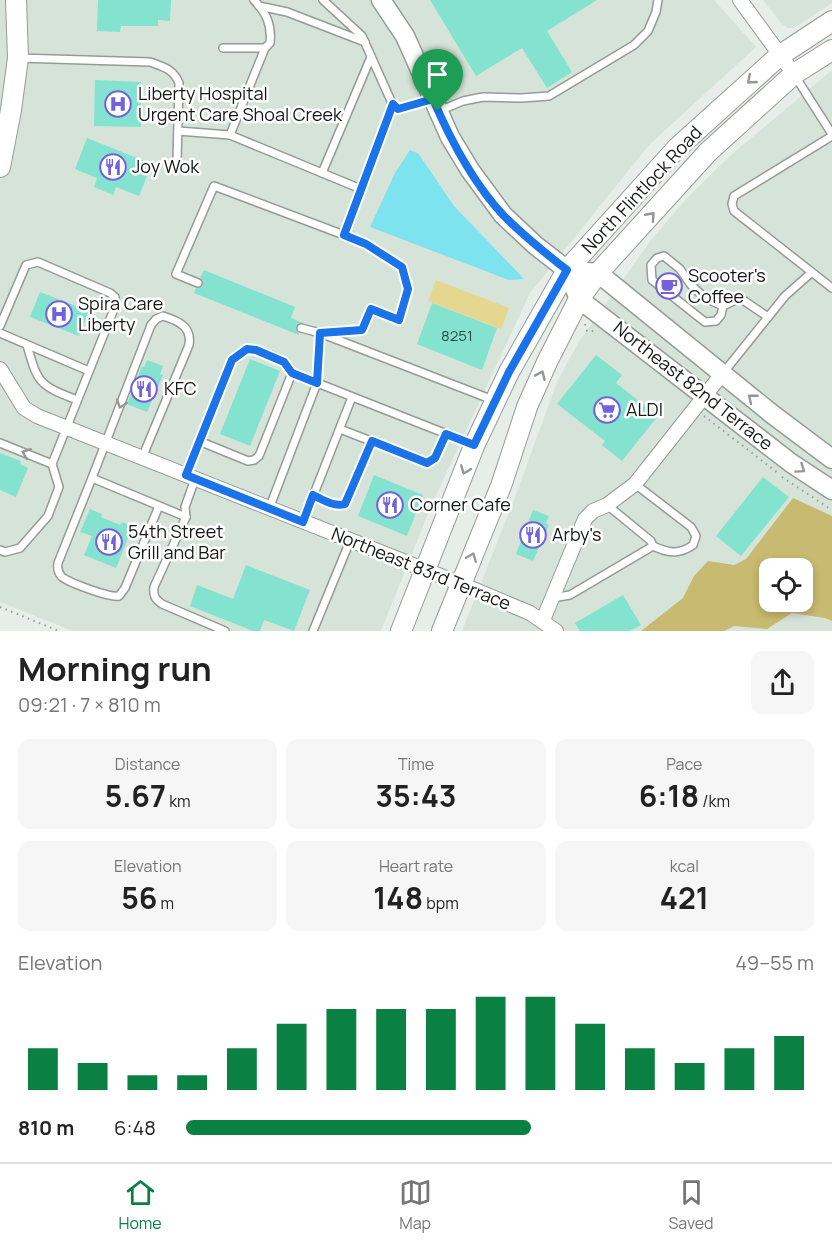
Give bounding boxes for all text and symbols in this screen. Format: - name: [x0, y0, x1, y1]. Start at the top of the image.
- pin: [412, 49, 463, 111]
- icon: arrive: [421, 58, 454, 91]
- one-way arrow: [747, 73, 758, 84]
- place label: Liberty Hospital Urgent Care Shoal Creek: [138, 81, 343, 126]
- hospital icon: Liberty Hospital Urgent Care Shoal Creek: [103, 89, 133, 119]
- street label: North Flintlock Road: [576, 120, 707, 258]
- restaurant icon: Joy Wok: [98, 152, 128, 182]
- place label: Joy Wok: [132, 154, 200, 178]
- one-way arrow: [644, 212, 655, 222]
- place label: Scooter's Coffee: [688, 263, 766, 308]
- cafe icon: Scooter's Coffee: [654, 271, 684, 301]
- place label: Spira Care Liberty: [78, 291, 163, 336]
- hospital icon: Spira Care Liberty: [44, 299, 74, 329]
- street label: Northeast 82nd Terrace: [609, 315, 778, 455]
- house number: 8251: [441, 325, 473, 346]
- one-way arrow: [534, 370, 546, 381]
- restaurant icon: KFC: [129, 374, 159, 404]
- place label: KFC: [164, 376, 197, 400]
- one-way arrow: [748, 394, 759, 405]
- supermarket icon: ALDI: [592, 395, 622, 425]
- place label: ALDI: [626, 397, 663, 421]
- one-way arrow: [116, 398, 128, 409]
- one-way arrow: [21, 448, 32, 461]
- one-way arrow: [794, 462, 805, 473]
- one-way arrow: [460, 463, 472, 474]
- restaurant icon: Corner Cafe: [375, 490, 405, 520]
- place label: Corner Cafe: [410, 492, 511, 516]
- place label: 54th Street Grill and Bar: [128, 519, 226, 564]
- restaurant icon: Arby's: [518, 520, 548, 550]
- street label: Northeast 83rd Terrace: [328, 521, 515, 615]
- place label: Arby's: [552, 522, 601, 546]
- restaurant icon: 54th Street Grill and Bar: [94, 527, 124, 557]
- one-way arrow: [465, 553, 477, 564]
- map controls: [759, 558, 813, 612]
- button: locate: [759, 558, 813, 612]
- text: Morning run: [18, 646, 212, 691]
- button: share: [751, 651, 814, 714]
- text: 09:21 · 7 × 810 m: [18, 691, 161, 718]
- text: Distance: [115, 753, 180, 775]
- text: Time: [398, 753, 434, 775]
- text: Pace: [666, 753, 702, 775]
- text: 5.67: [105, 775, 166, 816]
- text: 35:43: [375, 775, 457, 816]
- text: 6:18: [639, 775, 699, 816]
- text: km: [166, 790, 191, 812]
- text: /km: [699, 790, 730, 812]
- text: Elevation: [114, 855, 181, 877]
- text: Heart rate: [379, 855, 453, 877]
- text: kcal: [670, 855, 699, 877]
- text: 56: [121, 877, 157, 918]
- text: 148: [373, 877, 423, 918]
- text: 421: [660, 877, 709, 918]
- text: m: [157, 892, 174, 914]
- text: bpm: [423, 892, 459, 914]
- text: Elevation: [18, 949, 102, 976]
- text: 49–55 m: [735, 949, 814, 976]
- text: 810 m: [18, 1114, 74, 1141]
- text: 6:48: [114, 1114, 156, 1141]
- tab: Home: [118, 1176, 162, 1234]
- tab: Map: [399, 1176, 432, 1234]
- tab: Saved: [668, 1176, 714, 1234]

